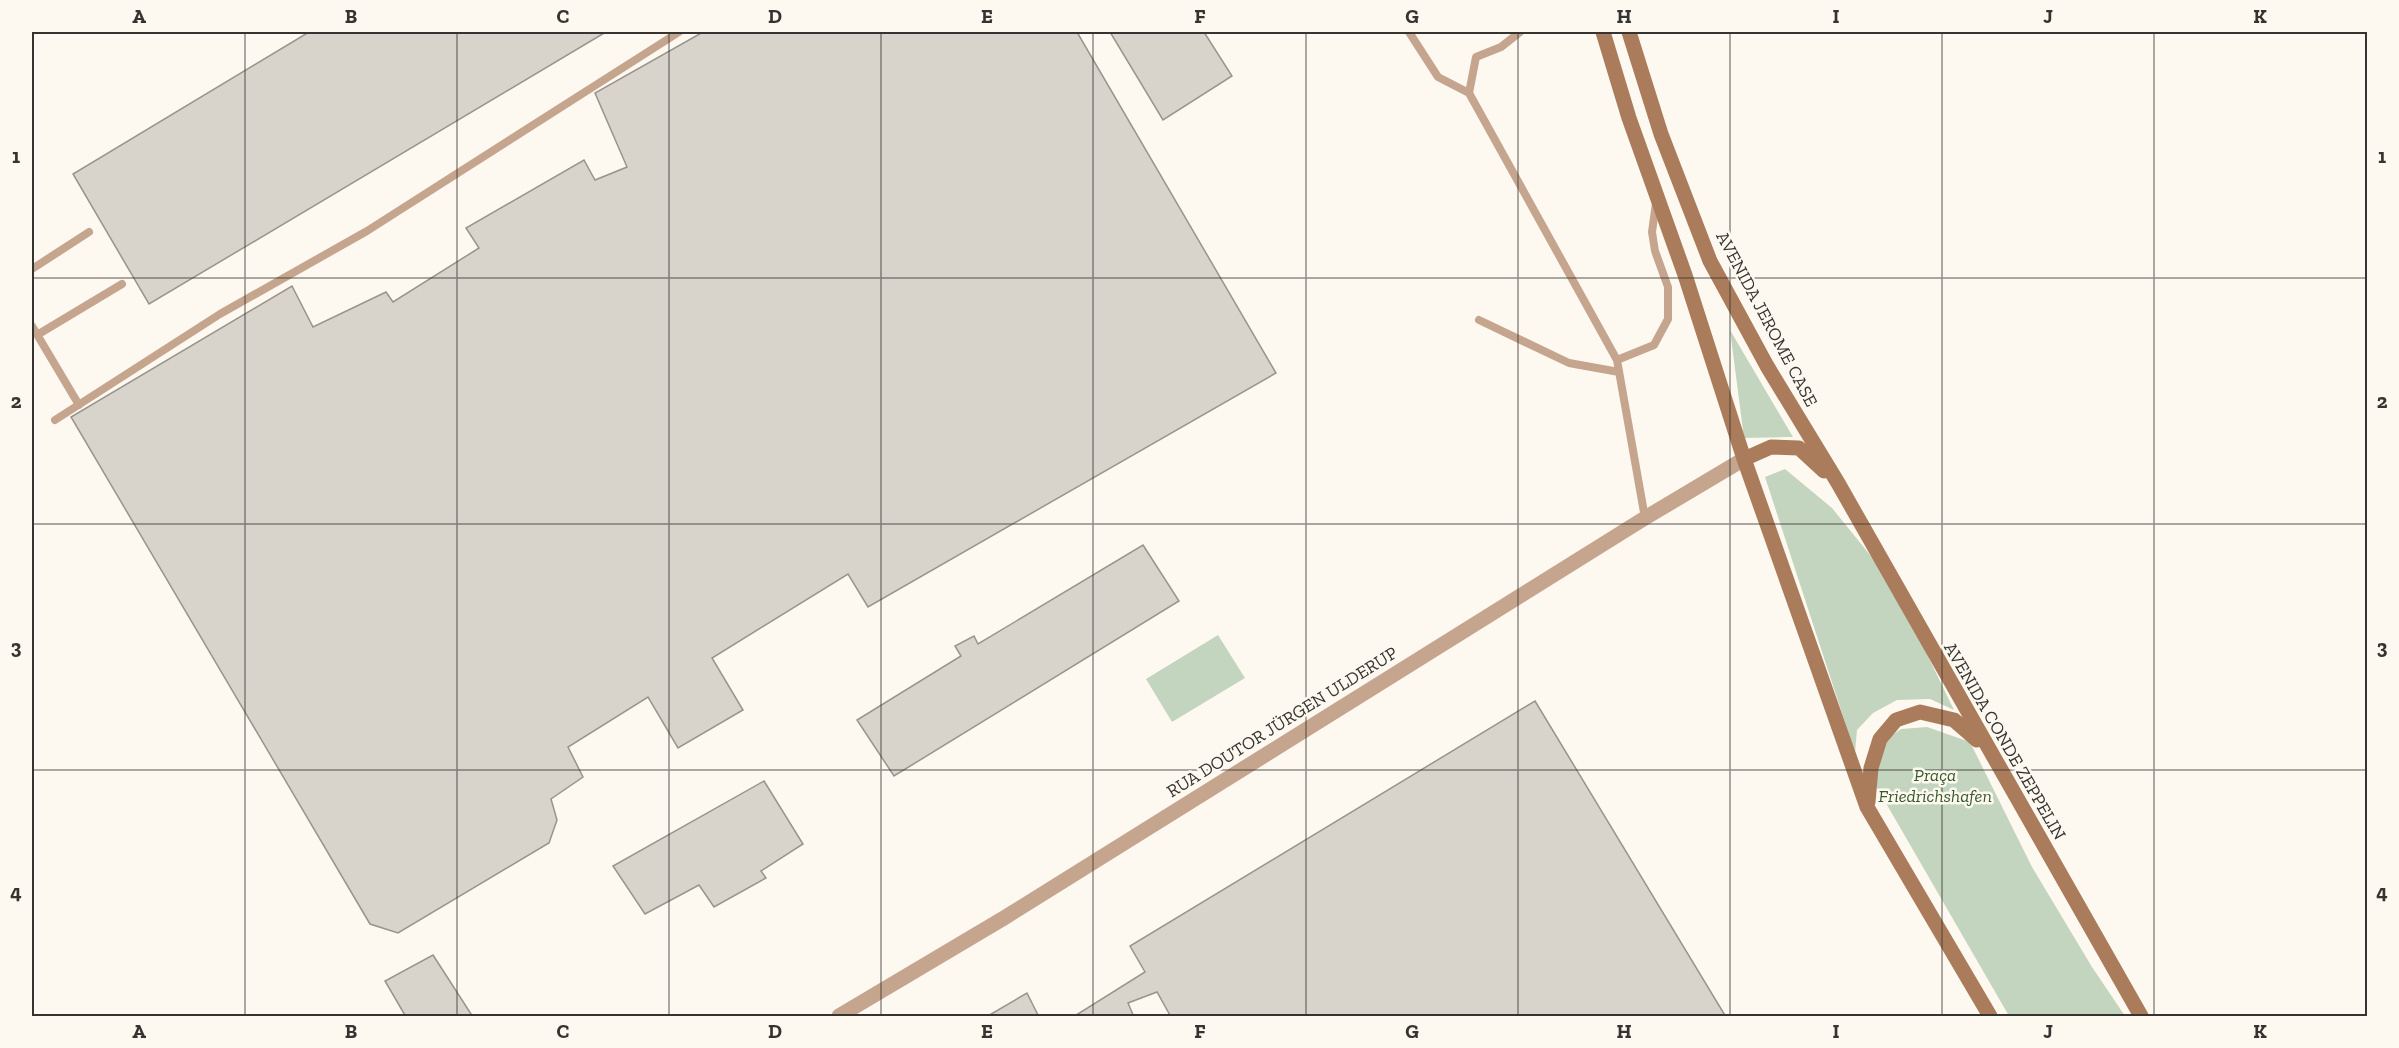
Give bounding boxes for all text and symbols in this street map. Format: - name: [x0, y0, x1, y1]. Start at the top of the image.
- text: A: [132, 4, 146, 28]
- text: B: [345, 4, 357, 28]
- text: C: [557, 4, 570, 28]
- text: D: [768, 4, 782, 28]
- text: E: [981, 4, 993, 28]
- text: F: [1194, 4, 1206, 28]
- text: G: [1405, 4, 1419, 28]
- text: H: [1616, 4, 1632, 28]
- text: I: [1832, 4, 1840, 28]
- text: J: [2043, 4, 2053, 28]
- text: K: [2253, 4, 2267, 28]
- text: 1: [12, 144, 20, 168]
- text: 1: [2378, 144, 2386, 168]
- street label: AVENIDA JEROME CASE: [1711, 228, 1823, 410]
- text: 2: [11, 389, 22, 413]
- text: 2: [2377, 389, 2388, 413]
- text: 3: [11, 635, 22, 659]
- text: 3: [2377, 635, 2388, 659]
- street label: AVENIDA CONDE ZEPPELIN: [1939, 638, 2071, 844]
- street label: RUA DOUTOR JÜRGEN ULDERUP: [1163, 642, 1401, 802]
- park label: Praça Friedrichshafen: [1878, 764, 1992, 807]
- text: 4: [10, 880, 22, 904]
- text: 4: [2376, 880, 2388, 904]
- text: A: [132, 1019, 146, 1043]
- text: B: [345, 1019, 357, 1043]
- text: C: [557, 1019, 570, 1043]
- text: D: [768, 1019, 782, 1043]
- text: E: [981, 1019, 993, 1043]
- text: F: [1194, 1019, 1206, 1043]
- text: G: [1405, 1019, 1419, 1043]
- text: H: [1616, 1019, 1632, 1043]
- text: I: [1832, 1019, 1840, 1043]
- text: J: [2043, 1019, 2053, 1043]
- text: K: [2253, 1019, 2267, 1043]

